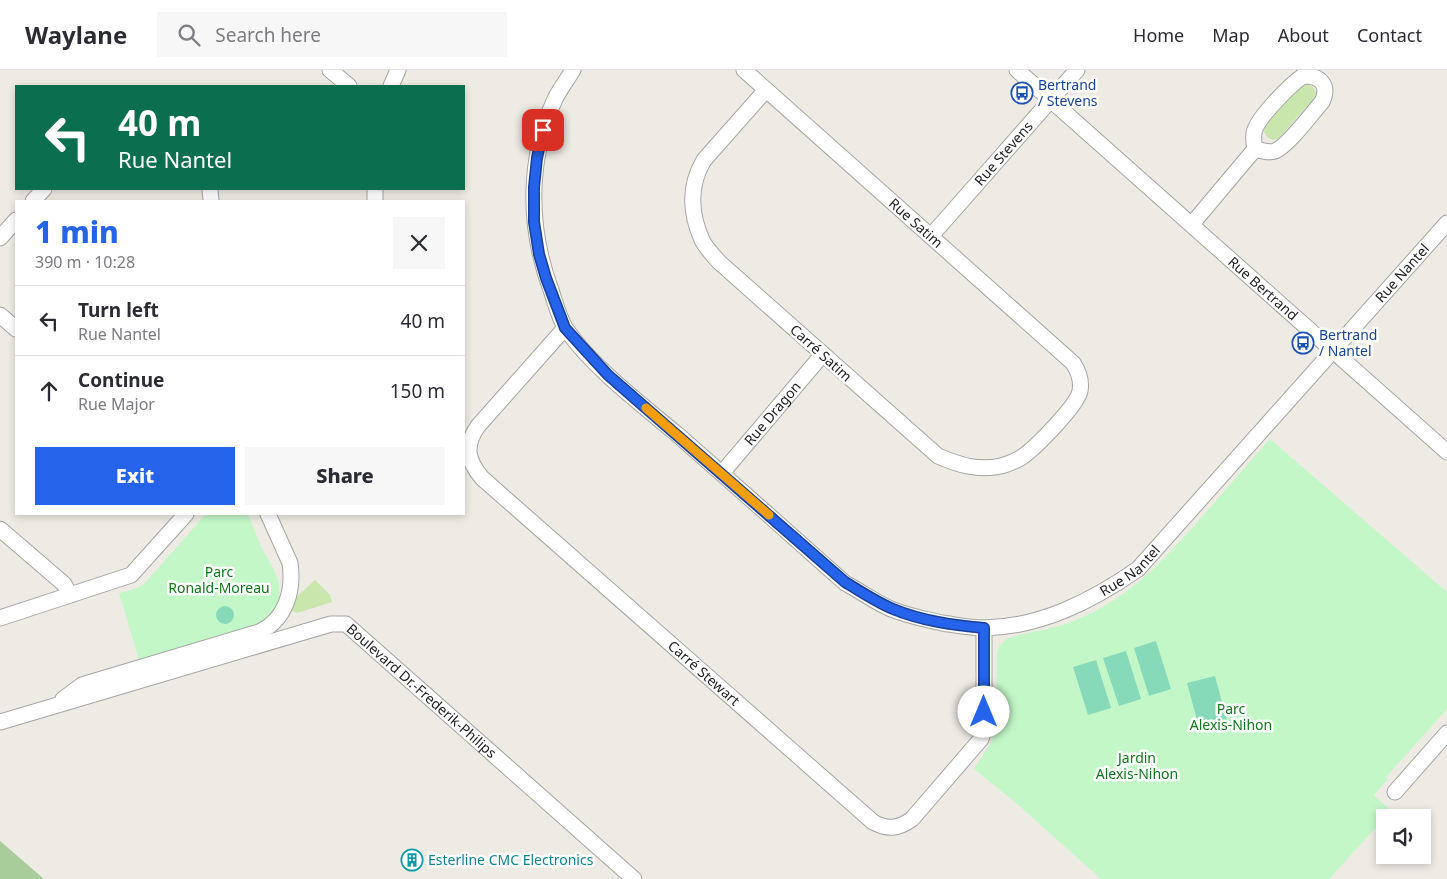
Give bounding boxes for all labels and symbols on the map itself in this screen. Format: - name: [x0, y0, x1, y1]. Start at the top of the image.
- place label: Bertrand / Stevens: [1038, 75, 1098, 110]
- bus stop icon: Bertrand / Stevens: [1010, 81, 1034, 105]
- pin: [522, 109, 564, 151]
- street label: Rue Stevens: [970, 117, 1037, 189]
- street label: Rue Satim: [885, 193, 947, 252]
- street label: Rue Nantel: [1371, 239, 1433, 306]
- street label: Rue Bertrand: [1224, 252, 1302, 324]
- street label: Carré Satim: [786, 320, 856, 385]
- place label: Bertrand / Nantel: [1319, 325, 1377, 360]
- bus stop icon: Bertrand / Nantel: [1291, 331, 1315, 355]
- street label: Rue Dragon: [740, 377, 805, 449]
- street label: Rue Nantel: [1096, 541, 1164, 600]
- park label: Parc Ronald-Moreau: [168, 562, 270, 597]
- street label: Boulevard Dr.-Frederik-Philips: [343, 619, 501, 762]
- street label: Carré Stewart: [664, 636, 744, 710]
- position arrow: [957, 685, 1009, 737]
- park label: Parc Alexis-Nihon: [1190, 699, 1272, 734]
- park label: Jardin Alexis-Nihon: [1096, 748, 1178, 783]
- building icon: Esterline CMC Electronics: [400, 848, 424, 872]
- place label: Esterline CMC Electronics: [428, 850, 594, 869]

